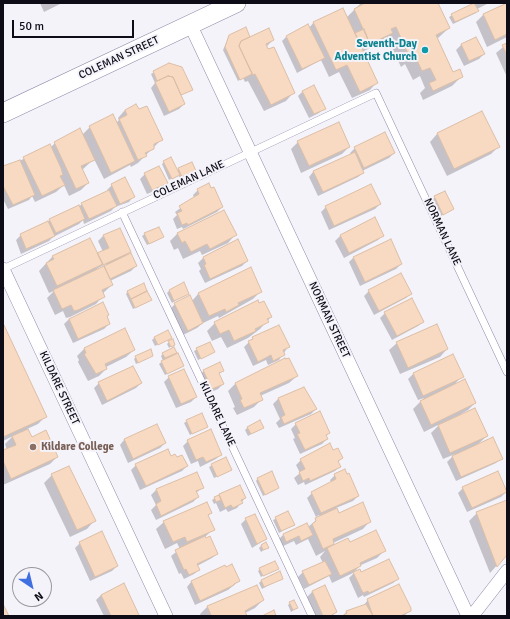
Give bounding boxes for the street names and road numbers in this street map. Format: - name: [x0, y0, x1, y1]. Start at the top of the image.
- street label: COLEMAN STREET: [77, 34, 161, 82]
- street label: COLEMAN LANE: [151, 158, 227, 202]
- street label: NORMAN LANE: [421, 196, 463, 268]
- street label: NORMAN STREET: [306, 280, 352, 360]
- street label: KILDARE STREET: [36, 349, 82, 427]
- street label: KILDARE LANE: [196, 379, 238, 449]

